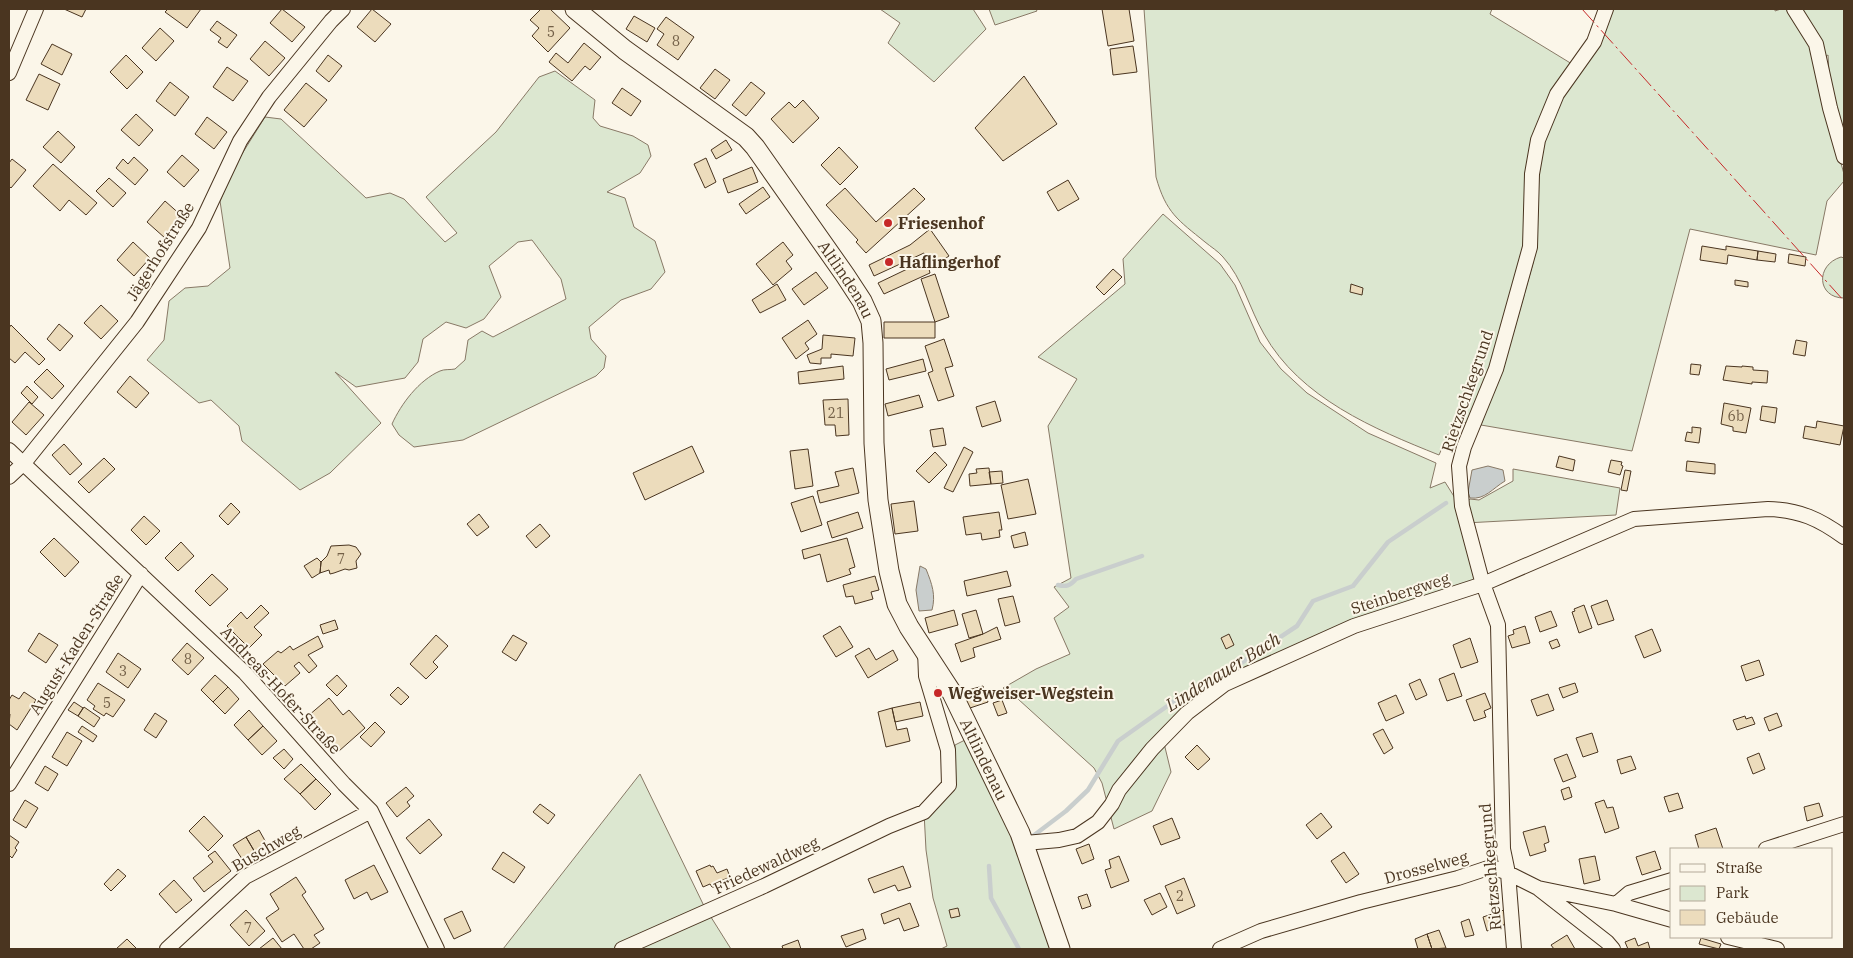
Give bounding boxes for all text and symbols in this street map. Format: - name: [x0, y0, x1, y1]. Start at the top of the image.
- house number: 5: [547, 23, 555, 41]
- house number: 8: [672, 32, 680, 50]
- street label: Jägerhofstraße: [122, 198, 198, 304]
- place label: Friesenhof: [898, 213, 986, 233]
- marker: Friesenhof: [882, 217, 894, 229]
- street label: Altlindenau: [814, 237, 878, 321]
- place label: Haflingerhof: [899, 252, 1001, 272]
- marker: Haflingerhof: [883, 256, 895, 268]
- street label: Rietzschkegrund: [1437, 327, 1497, 455]
- house number: 21: [828, 404, 844, 422]
- house number: 6b: [1728, 407, 1744, 425]
- house number: 7: [337, 550, 345, 568]
- street label: Steinbergweg: [1348, 568, 1452, 618]
- street label: August-Kaden-Straße: [24, 570, 128, 718]
- street label: Andreas-Hofer-Straße: [217, 622, 345, 758]
- water label: Lindenauer Bach: [1160, 627, 1285, 717]
- house number: 8: [184, 650, 192, 668]
- house number: 3: [119, 662, 127, 680]
- place label: Wegweiser-Wegstein: [948, 683, 1114, 703]
- marker: Wegweiser-Wegstein: [932, 687, 944, 699]
- house number: 5: [103, 694, 111, 712]
- street label: Altlindenau: [956, 715, 1013, 803]
- street label: Rietzschkegrund: [1474, 802, 1506, 931]
- street label: Buschweg: [228, 820, 304, 876]
- street label: Friedewaldweg: [710, 832, 822, 898]
- street label: Drosselweg: [1382, 846, 1470, 888]
- legend: [1670, 848, 1833, 938]
- text: Straße: [1716, 858, 1763, 877]
- text: Park: [1716, 883, 1749, 902]
- house number: 2: [1176, 887, 1184, 905]
- text: Gebäude: [1716, 908, 1779, 927]
- house number: 7: [244, 919, 252, 937]

